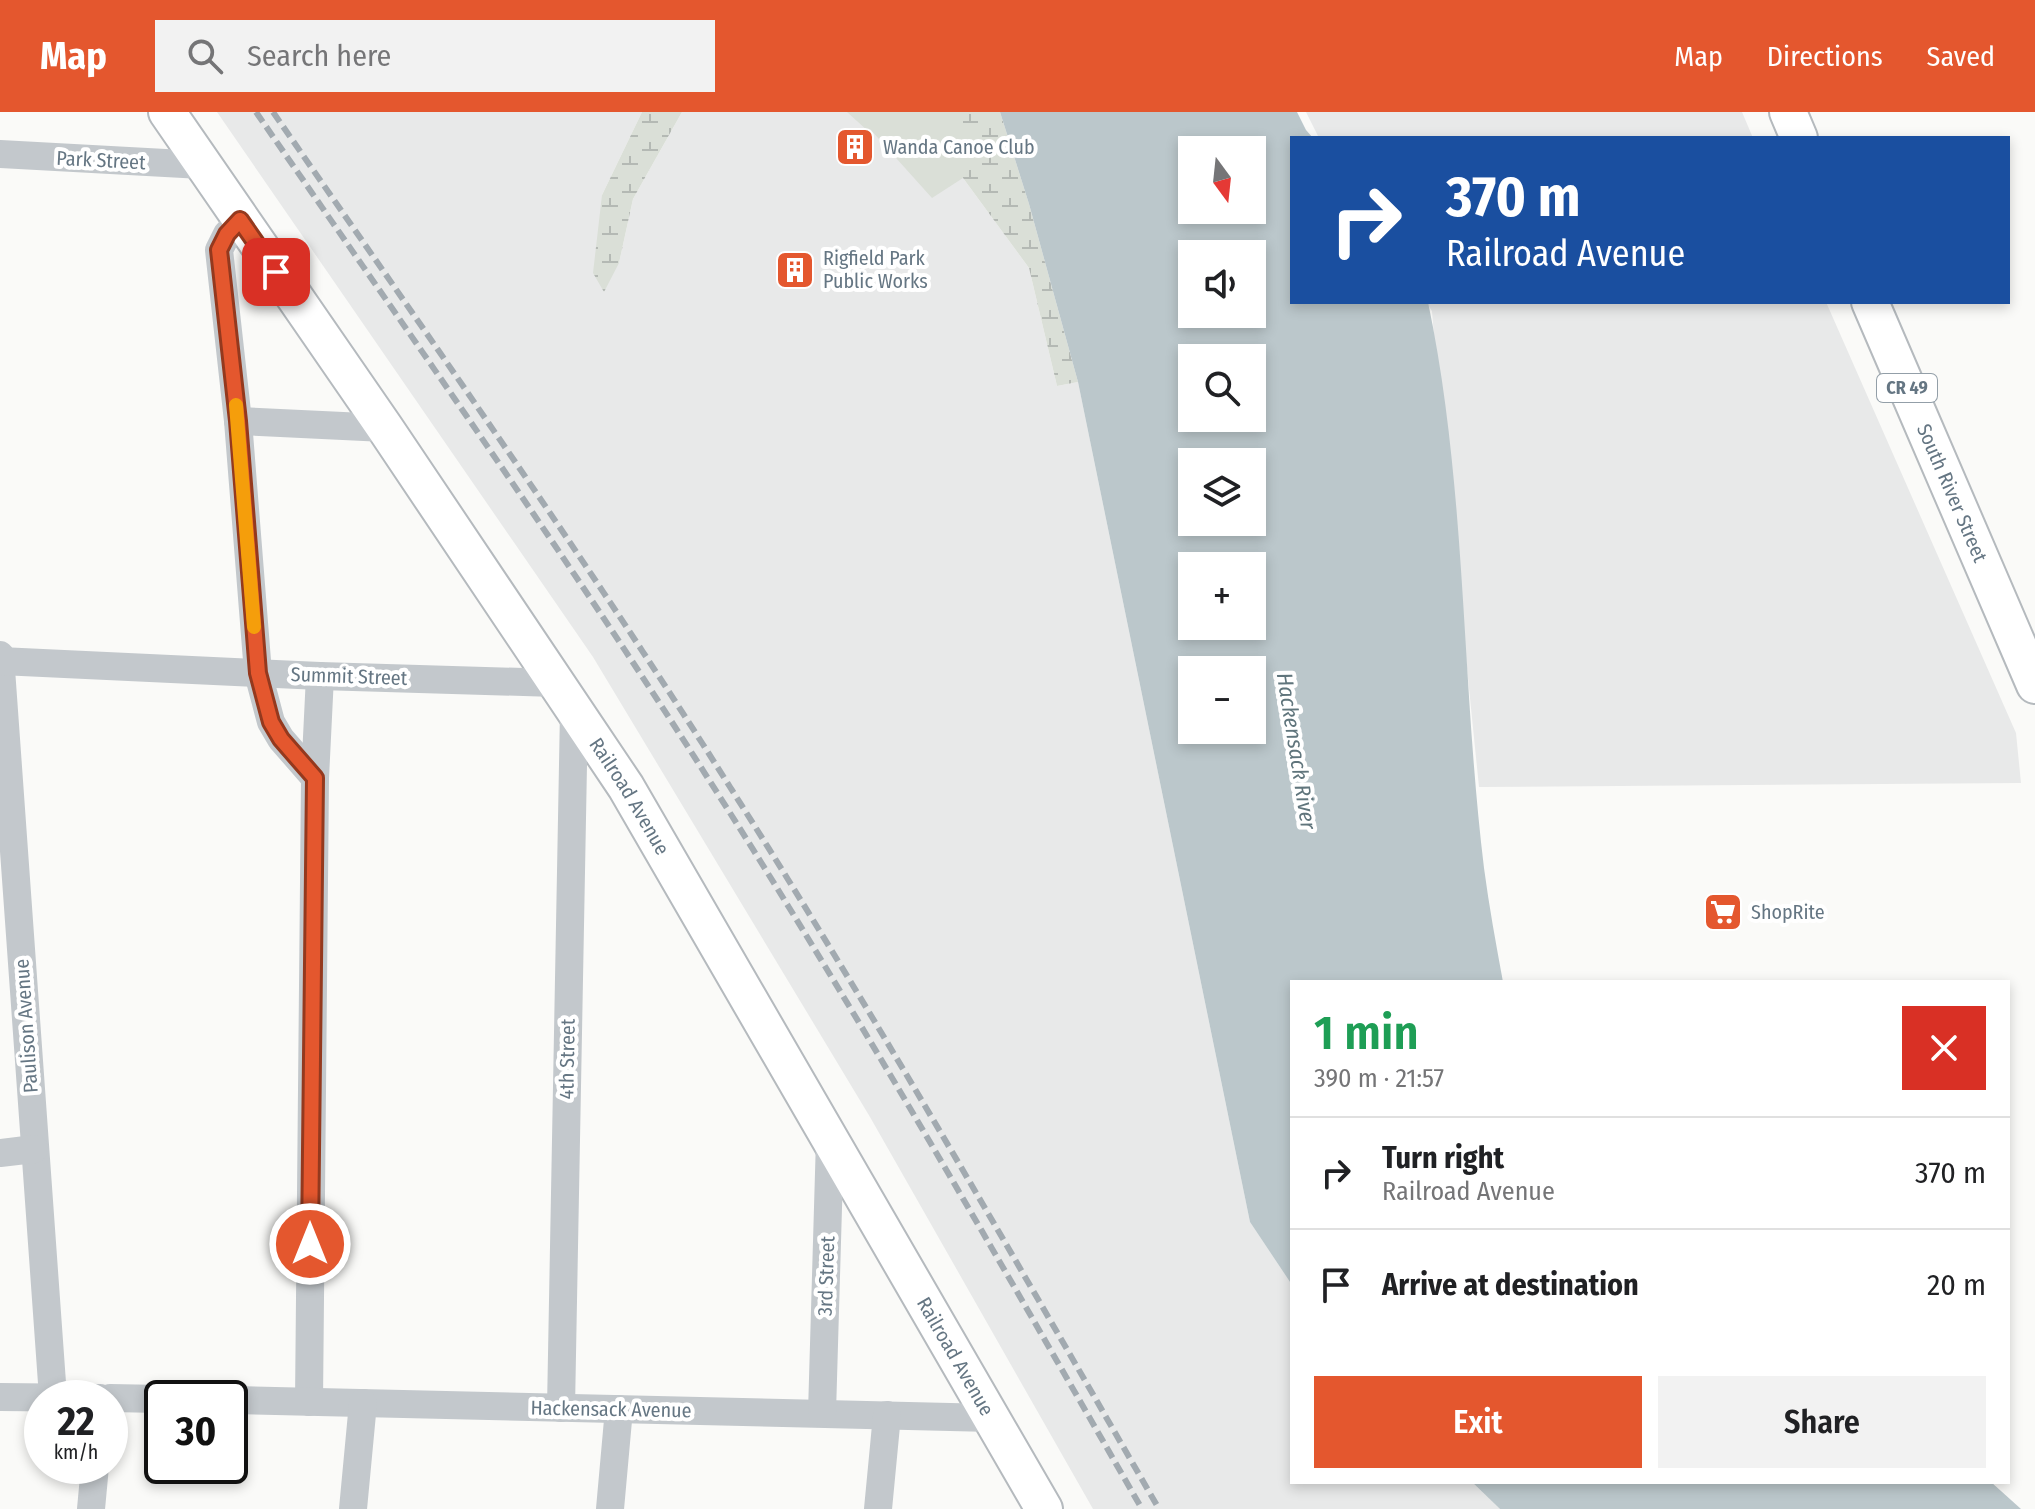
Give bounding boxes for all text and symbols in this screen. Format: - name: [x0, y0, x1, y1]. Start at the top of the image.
- search box: [155, 20, 715, 92]
- text: Map: [40, 33, 107, 79]
- icon: search: [183, 34, 227, 78]
- text: Search here: [247, 38, 391, 74]
- text: Map: [1674, 40, 1723, 73]
- text: Directions: [1767, 40, 1883, 73]
- text: Saved: [1927, 40, 1995, 73]
- building icon: Wanda Canoe Club: [834, 126, 876, 168]
- place label: Wanda Canoe Club: [883, 135, 1035, 159]
- north arrow: [1178, 136, 1266, 224]
- map controls: [1178, 136, 1266, 744]
- street label: Park Street: [56, 146, 147, 174]
- text: 370 m: [1446, 164, 1581, 231]
- icon: right: [1314, 168, 1418, 272]
- text: Railroad Avenue: [1446, 232, 1685, 276]
- pin: [242, 238, 310, 306]
- button: sound: [1178, 240, 1266, 328]
- place label: Rigfield Park Public Works: [823, 246, 928, 293]
- building icon: Rigfield Park Public Works: [774, 249, 816, 291]
- icon: arrive: [254, 250, 298, 294]
- button: search: [1178, 344, 1266, 432]
- road number: CR 49: [1877, 374, 1937, 402]
- street label: South River Street: [1912, 420, 1993, 566]
- button: layers: [1178, 448, 1266, 536]
- button: +: [1178, 552, 1266, 640]
- button: −: [1178, 656, 1266, 744]
- street label: Summit Street: [290, 662, 408, 690]
- water label: Hackensack River: [1271, 671, 1322, 833]
- street label: Railroad Avenue: [584, 733, 675, 859]
- supermarket icon: ShopRite: [1702, 891, 1744, 933]
- place label: ShopRite: [1751, 900, 1825, 924]
- street label: Paulison Avenue: [9, 958, 43, 1094]
- text: 1 min: [1314, 1004, 1419, 1062]
- button: close: [1902, 1006, 1986, 1090]
- street label: 4th Street: [554, 1018, 580, 1100]
- text: 390 m · 21:57: [1314, 1063, 1444, 1094]
- text: Turn right: [1382, 1140, 1504, 1176]
- icon: right: [1314, 1151, 1358, 1195]
- text: 370 m: [1915, 1155, 1986, 1191]
- text: Railroad Avenue: [1382, 1176, 1555, 1207]
- position arrow: [268, 1202, 352, 1286]
- street label: 3rd Street: [813, 1235, 839, 1316]
- icon: arrive: [1314, 1263, 1358, 1307]
- text: Arrive at destination: [1382, 1267, 1639, 1303]
- text: 20 m: [1927, 1267, 1986, 1303]
- street label: Railroad Avenue: [912, 1293, 999, 1420]
- button: Exit: [1314, 1376, 1642, 1468]
- button: Share: [1658, 1376, 1986, 1468]
- speed limit sign: 30: [144, 1380, 248, 1484]
- street label: Hackensack Avenue: [530, 1396, 692, 1422]
- text: 22: [57, 1398, 95, 1446]
- text: km/h: [54, 1440, 98, 1464]

